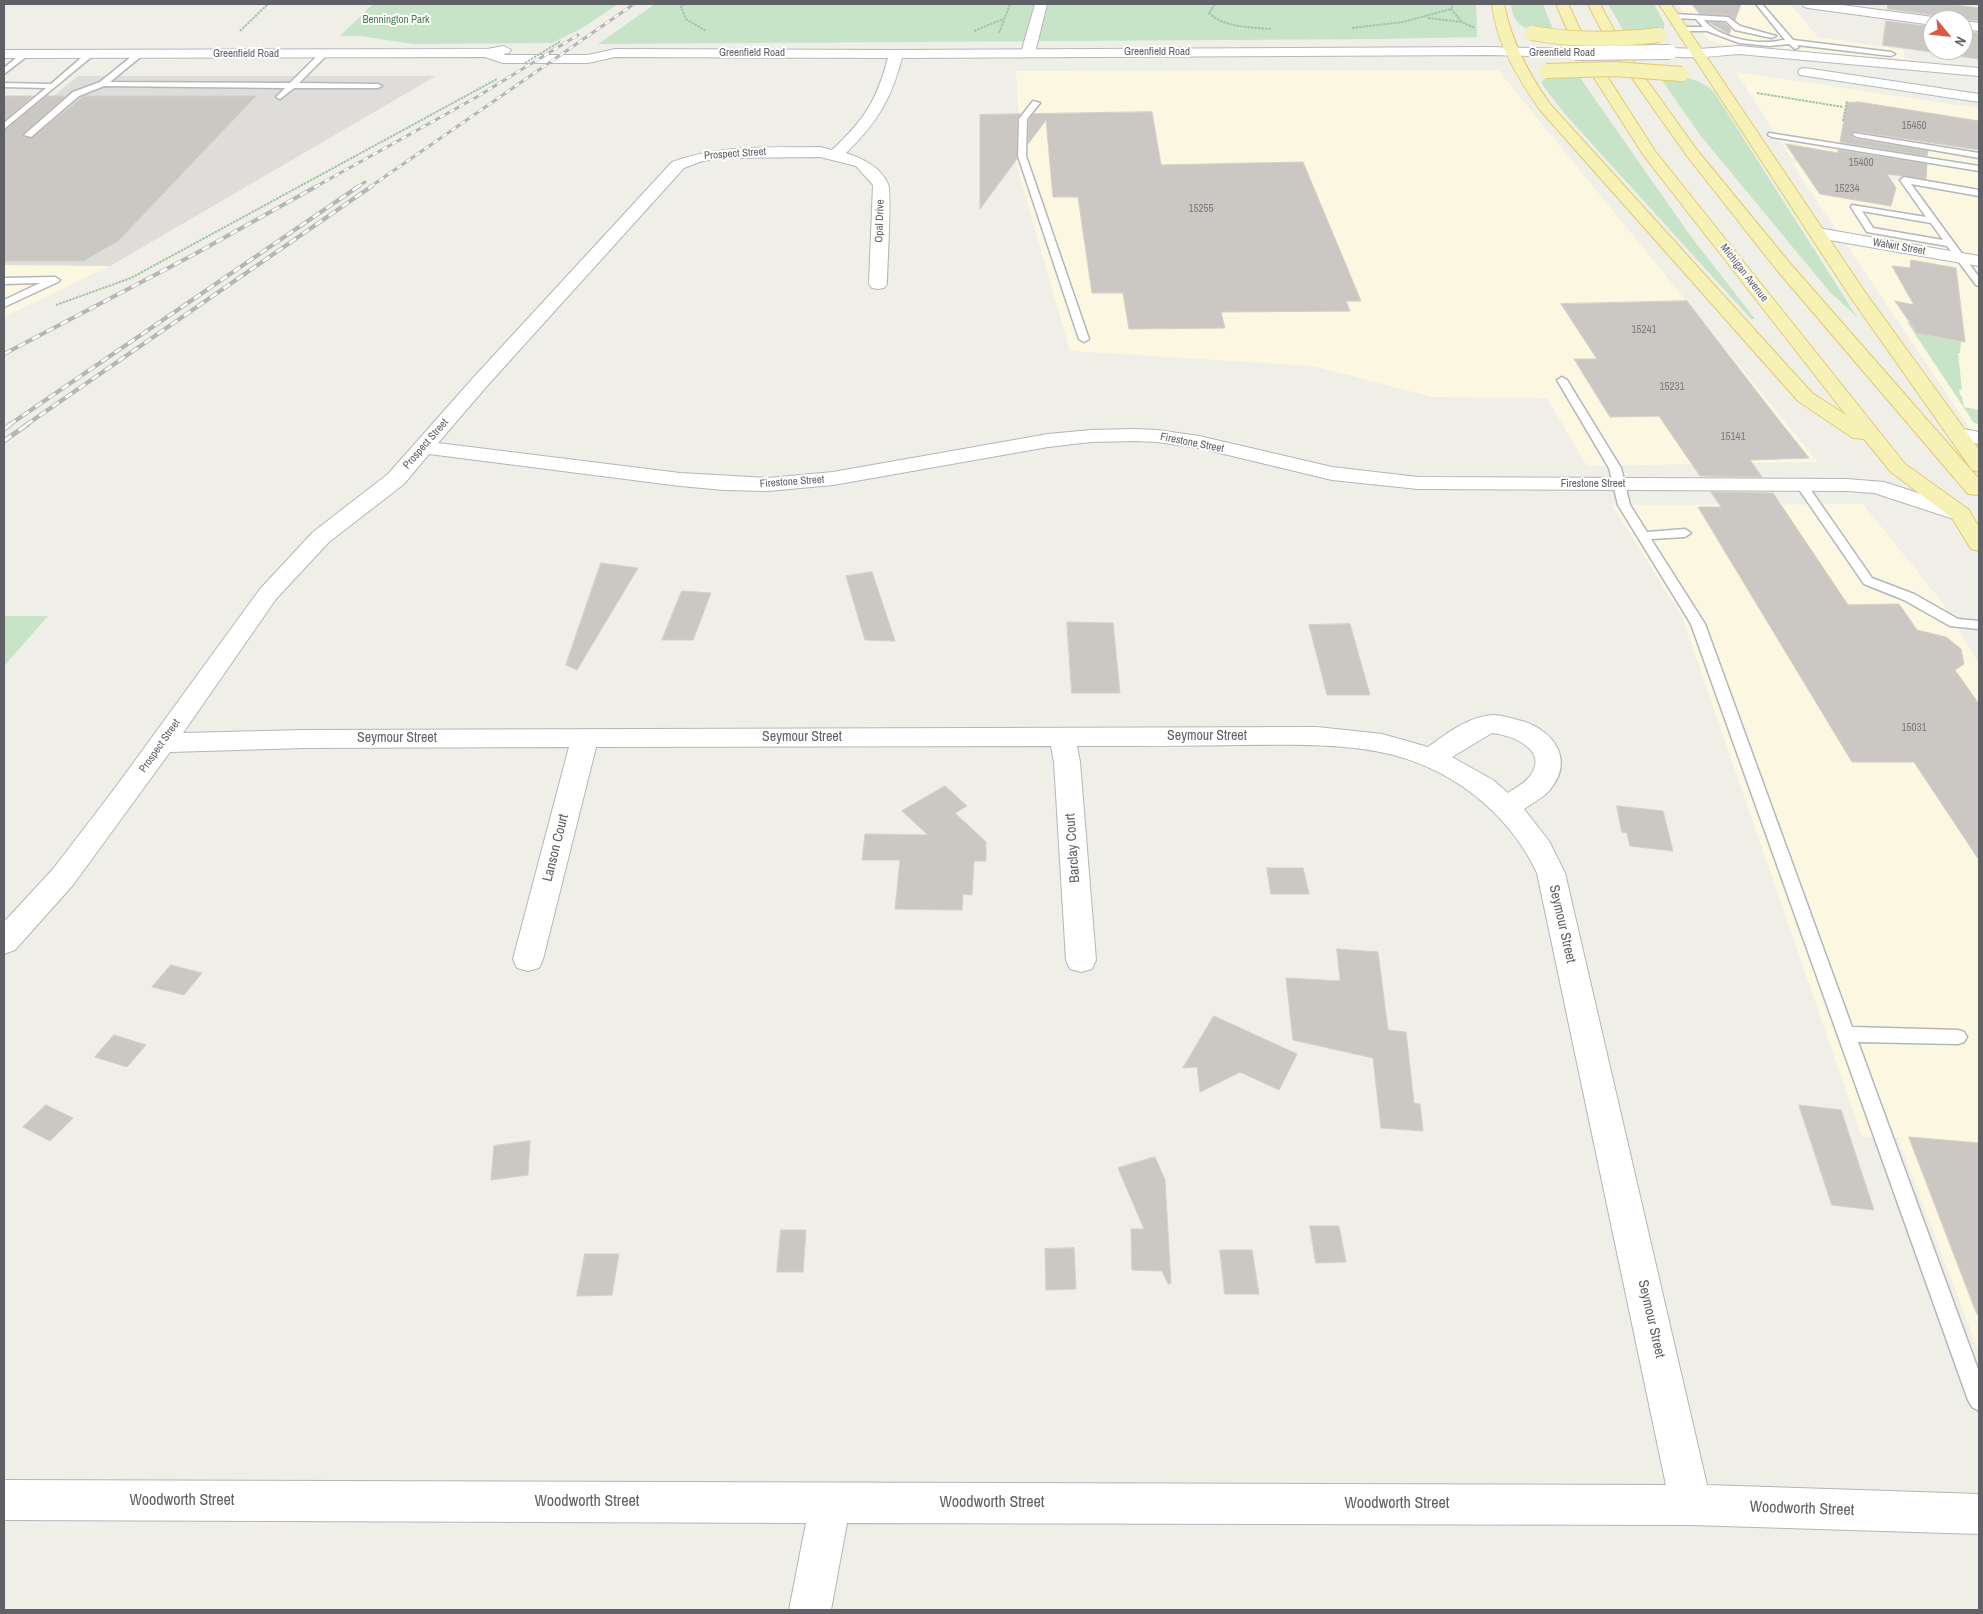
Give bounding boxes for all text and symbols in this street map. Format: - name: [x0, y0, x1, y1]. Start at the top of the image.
- north arrow: [1923, 10, 1973, 60]
- park label: Bennington Park: [362, 13, 430, 27]
- text: N: [1950, 34, 1970, 49]
- street label: Greenfield Road: [1124, 45, 1190, 59]
- street label: Greenfield Road: [719, 46, 785, 60]
- street label: Greenfield Road: [1529, 46, 1595, 60]
- street label: Greenfield Road: [213, 47, 279, 61]
- house number: 15450: [1901, 119, 1927, 133]
- street label: Prospect Street: [704, 145, 766, 163]
- house number: 15400: [1848, 156, 1874, 170]
- house number: 15234: [1834, 182, 1860, 196]
- street label: Opal Drive: [873, 199, 887, 243]
- house number: 15255: [1188, 202, 1214, 216]
- street label: Walwit Street: [1872, 236, 1926, 258]
- street label: Michigan Avenue: [1717, 241, 1771, 305]
- house number: 15241: [1631, 323, 1657, 337]
- house number: 15231: [1659, 380, 1685, 394]
- street label: Prospect Street: [401, 416, 451, 472]
- street label: Firestone Street: [1159, 430, 1225, 456]
- house number: 15141: [1720, 430, 1746, 444]
- street label: Firestone Street: [759, 473, 825, 491]
- street label: Firestone Street: [1561, 477, 1625, 491]
- street label: Prospect Street: [137, 717, 183, 775]
- house number: 15031: [1901, 721, 1927, 735]
- street label: Seymour Street: [1167, 728, 1247, 744]
- street label: Seymour Street: [762, 729, 842, 745]
- street label: Seymour Street: [357, 730, 437, 746]
- street label: Lanson Court: [540, 813, 572, 883]
- street label: Barclay Court: [1062, 813, 1084, 883]
- street label: Seymour Street: [1545, 883, 1579, 965]
- street label: Seymour Street: [1634, 1278, 1668, 1360]
- street label: Woodworth Street: [130, 1491, 234, 1511]
- street label: Woodworth Street: [535, 1492, 639, 1512]
- street label: Woodworth Street: [940, 1493, 1044, 1513]
- street label: Woodworth Street: [1345, 1494, 1449, 1514]
- street label: Woodworth Street: [1749, 1498, 1855, 1520]

